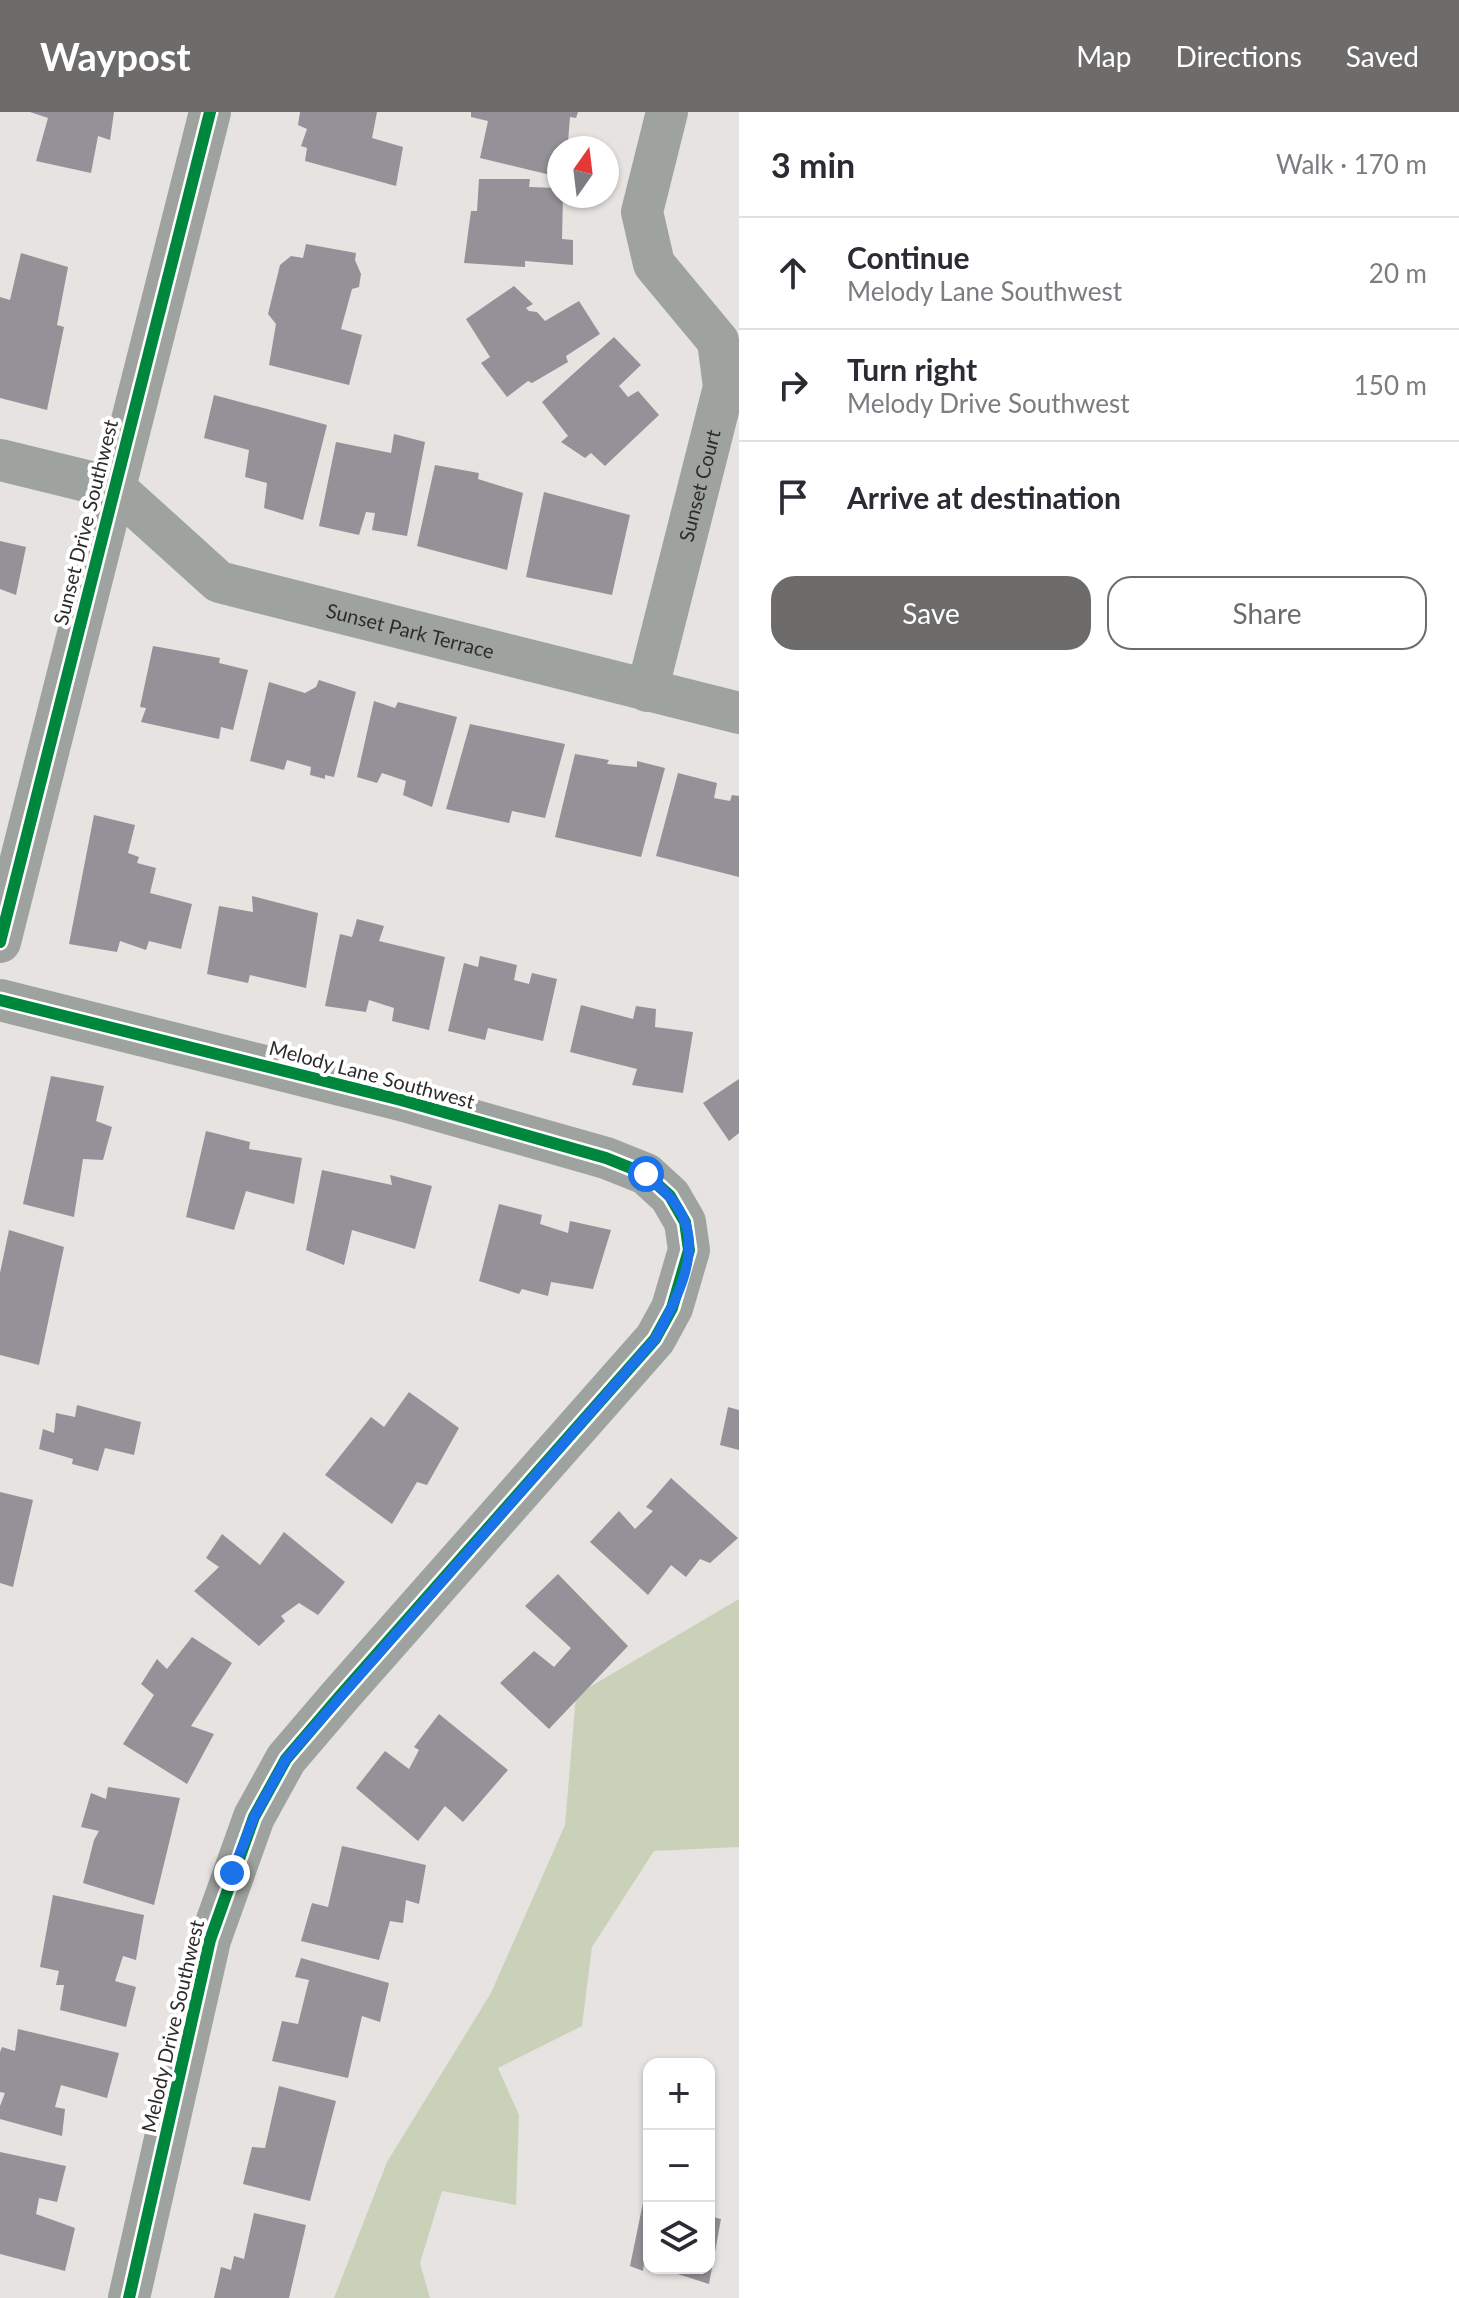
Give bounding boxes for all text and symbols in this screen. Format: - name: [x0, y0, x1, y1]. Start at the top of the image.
- text: Waypost: [40, 33, 191, 79]
- text: Map: [1076, 39, 1131, 73]
- text: Directions: [1175, 39, 1302, 73]
- text: Saved: [1346, 39, 1419, 73]
- north arrow: [547, 136, 619, 208]
- text: 3 min: [771, 144, 855, 185]
- text: Walk · 170 m: [1276, 148, 1427, 180]
- text: Continue: [847, 239, 970, 275]
- icon: ahead: [771, 251, 815, 295]
- text: 20 m: [1369, 257, 1427, 289]
- text: Melody Lane Southwest: [847, 275, 1122, 307]
- text: Turn right: [847, 351, 977, 387]
- icon: right: [771, 363, 815, 407]
- text: 150 m: [1354, 369, 1427, 401]
- text: Melody Drive Southwest: [847, 387, 1130, 419]
- street label: Sunset Drive Southwest: [48, 417, 122, 627]
- street label: Sunset Court: [673, 427, 725, 544]
- icon: arrive: [771, 475, 815, 519]
- text: Arrive at destination: [847, 479, 1121, 515]
- button: Save: [771, 576, 1091, 650]
- button: Share: [1107, 576, 1427, 650]
- street label: Sunset Park Terrace: [324, 598, 497, 663]
- street label: Melody Lane Southwest: [267, 1035, 477, 1113]
- route start: [628, 1156, 664, 1192]
- route end: [214, 1855, 250, 1891]
- street label: Melody Drive Southwest: [136, 1917, 208, 2135]
- map controls: [643, 2058, 715, 2274]
- button: +: [643, 2058, 715, 2130]
- button: −: [643, 2130, 715, 2202]
- button: layers: [643, 2202, 715, 2274]

